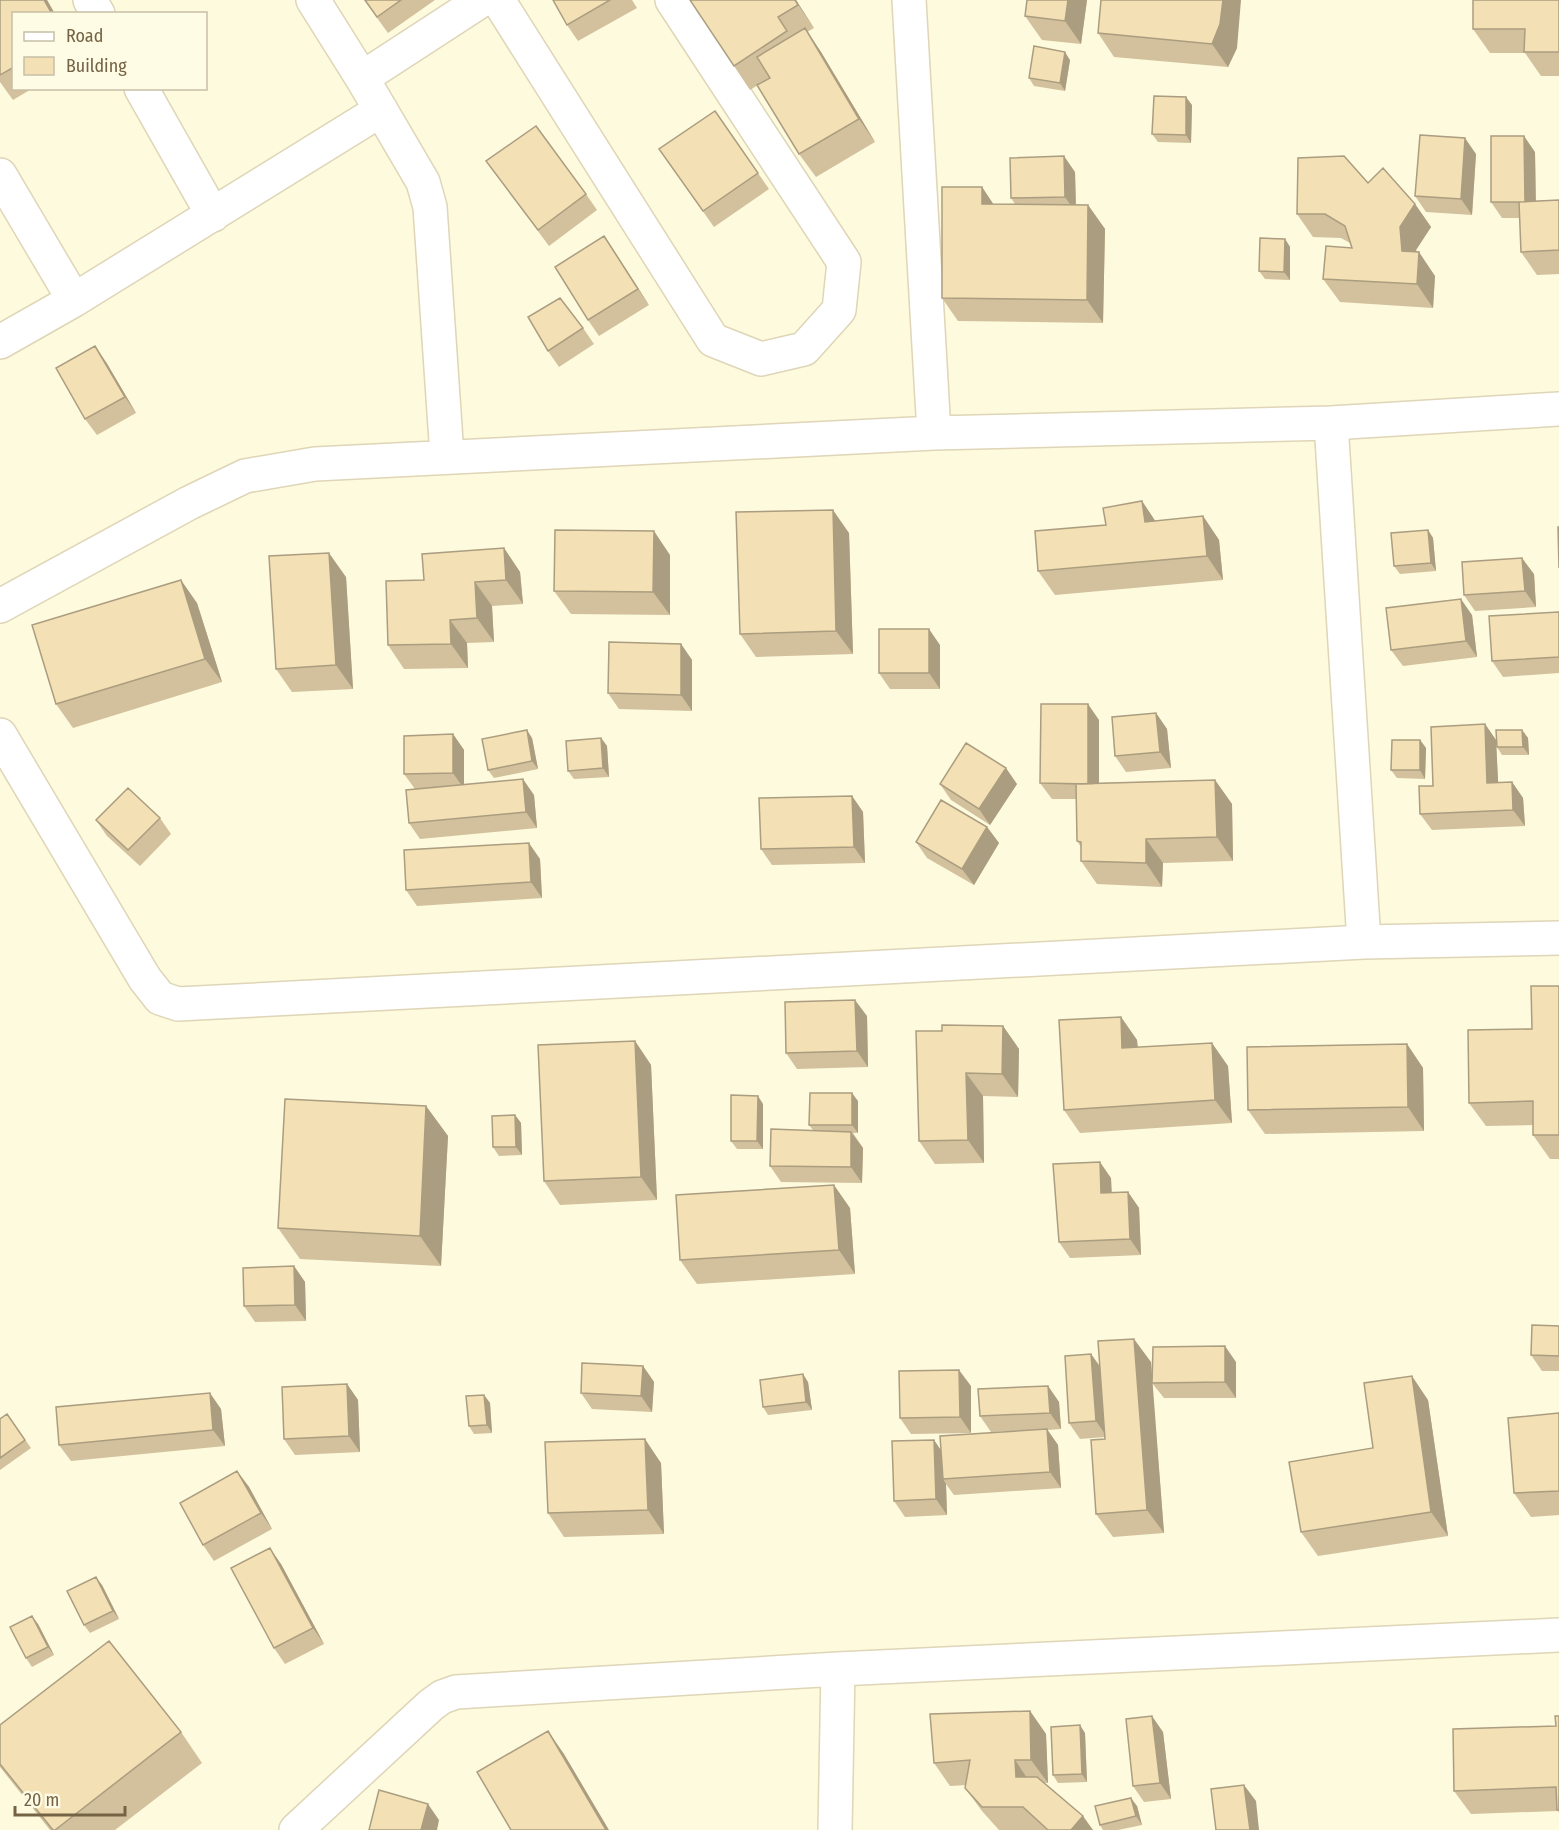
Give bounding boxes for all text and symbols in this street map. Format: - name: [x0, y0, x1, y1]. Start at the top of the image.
- legend: [12, 12, 207, 90]
- text: Road: [66, 25, 103, 47]
- text: Building: [66, 55, 127, 77]
- scale bar: [15, 1779, 124, 1817]
- text: 20 m: [24, 1789, 59, 1811]

